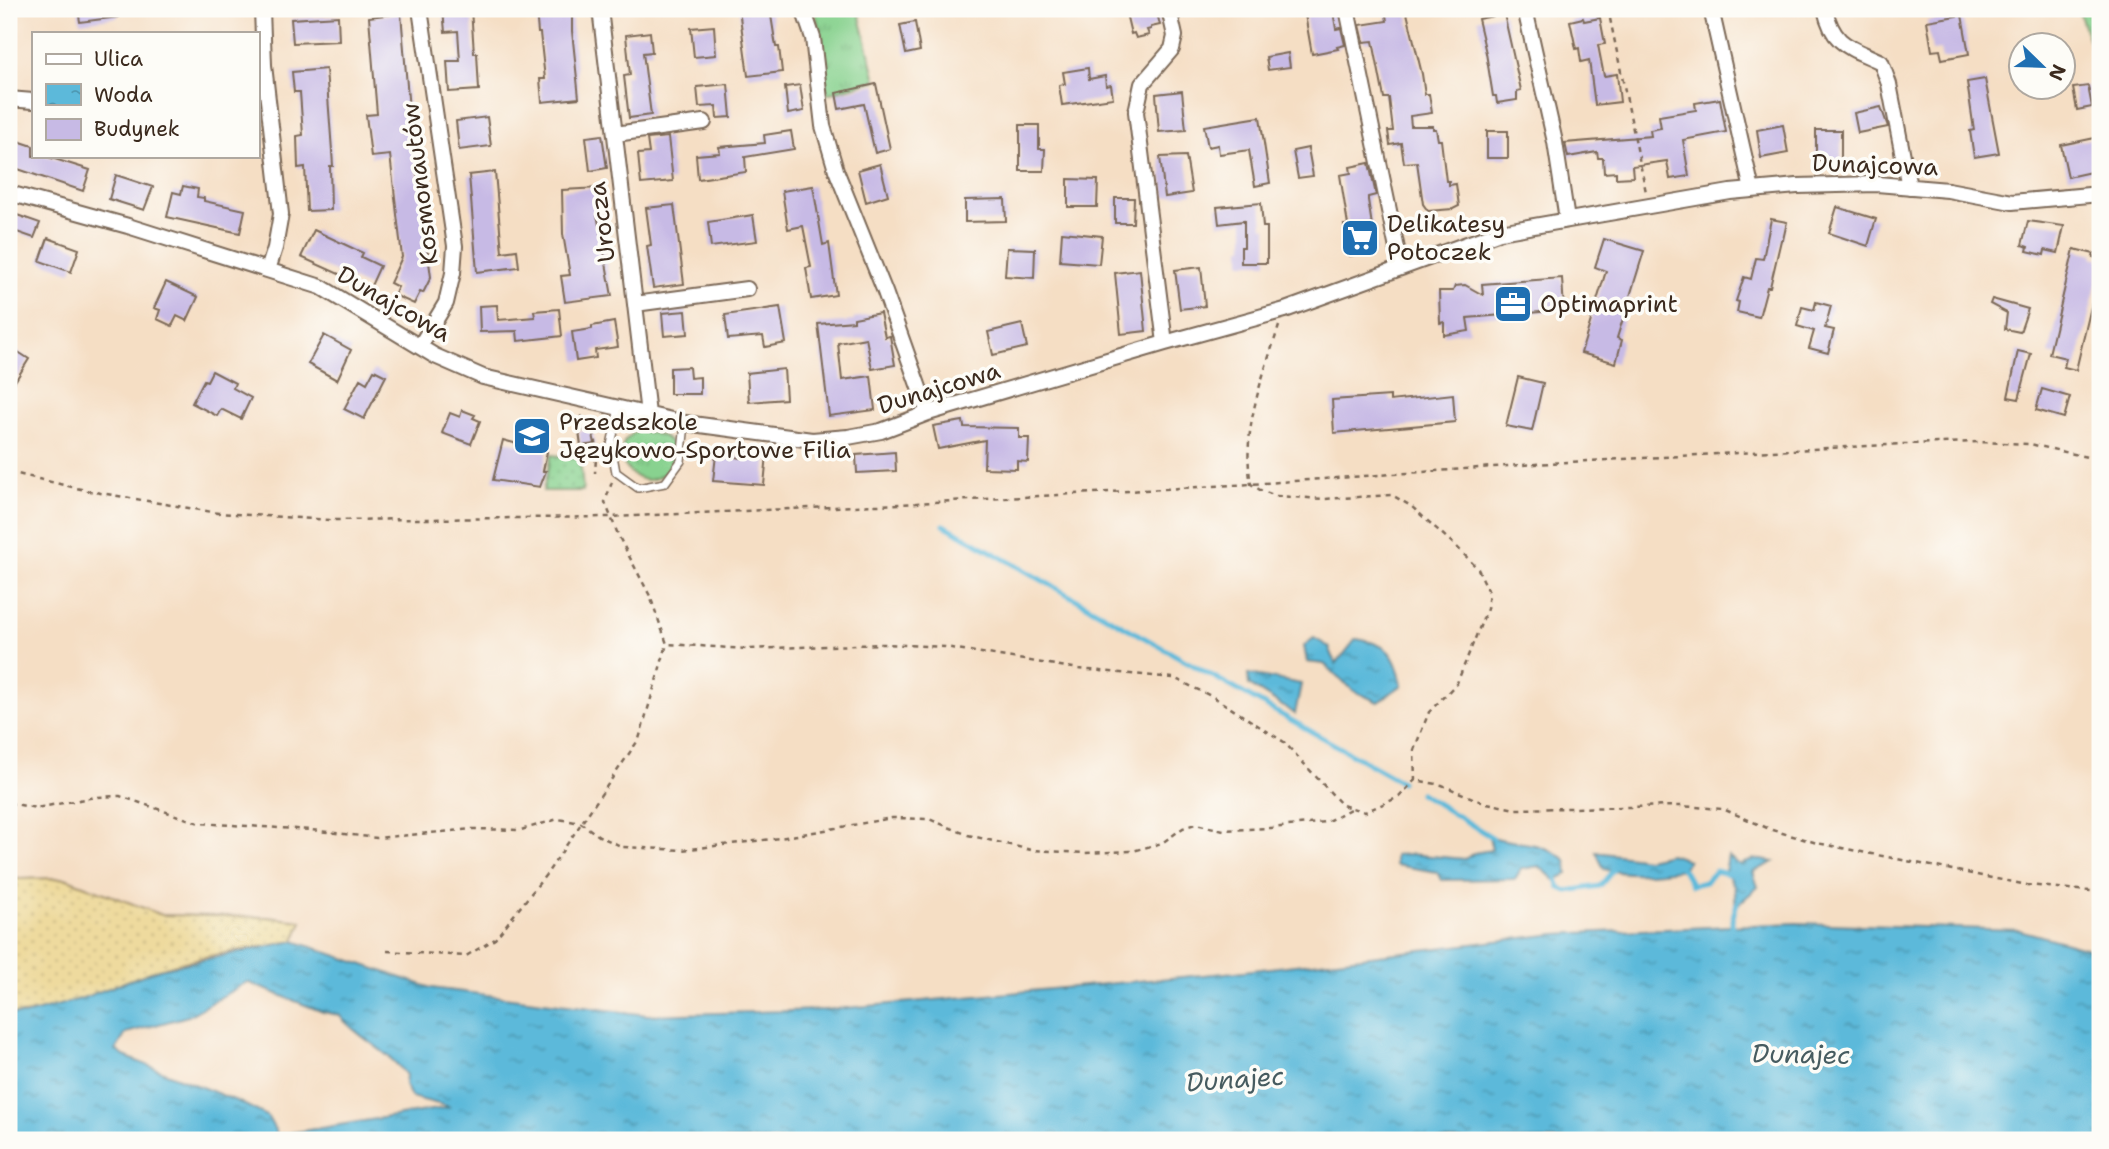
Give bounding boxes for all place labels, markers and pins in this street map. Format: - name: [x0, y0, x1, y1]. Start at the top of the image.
- place label: Delikatesy Potoczek: [1387, 208, 1505, 268]
- supermarket icon: Delikatesy Potoczek: [1339, 217, 1381, 259]
- office icon: Optimaprint: [1492, 283, 1534, 325]
- place label: Optimaprint: [1540, 288, 1678, 320]
- place label: Przedszkole Językowo-Sportowe Filia: [559, 406, 851, 466]
- school or university icon: Przedszkole Językowo-Sportowe Filia: [511, 415, 553, 457]

